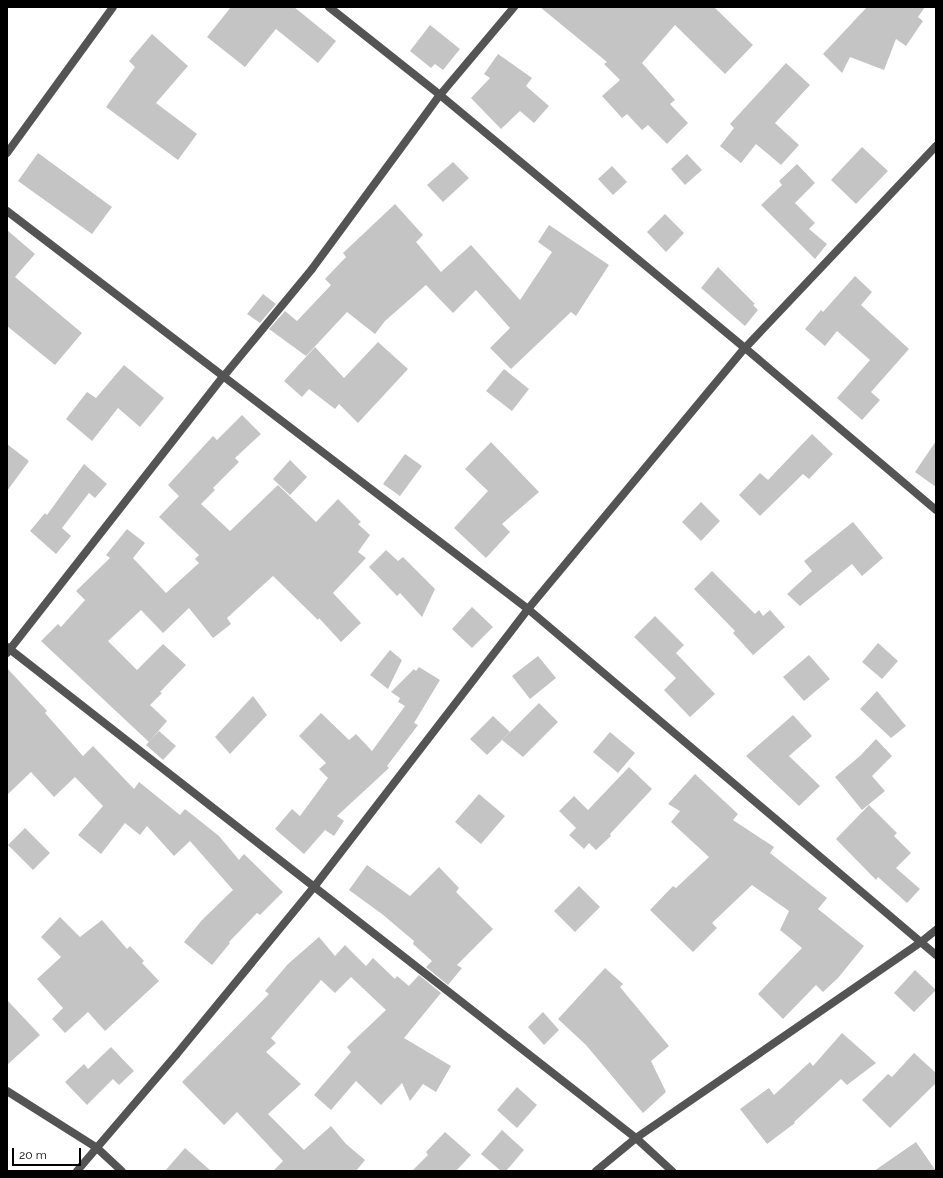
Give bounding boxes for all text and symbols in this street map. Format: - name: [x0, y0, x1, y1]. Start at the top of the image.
- scale bar: [14, 1140, 83, 1166]
- text: 20 m: [19, 1148, 47, 1162]

